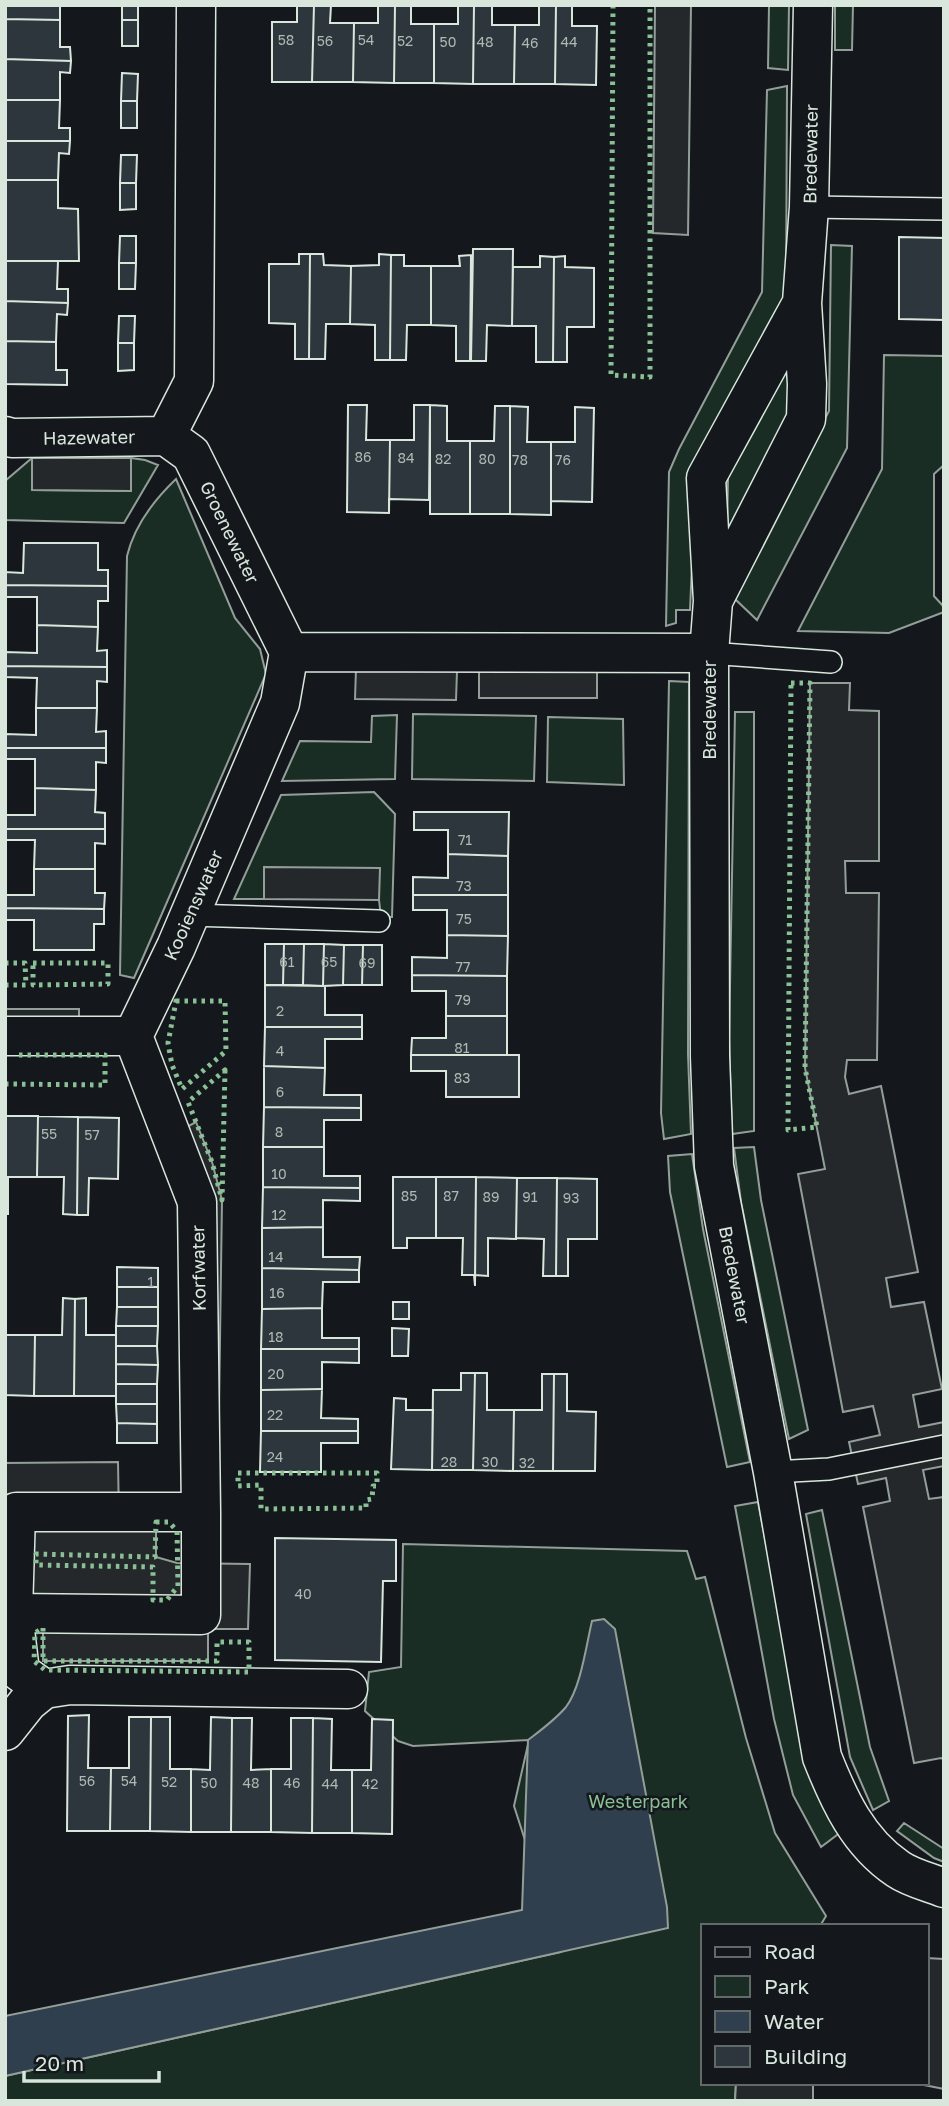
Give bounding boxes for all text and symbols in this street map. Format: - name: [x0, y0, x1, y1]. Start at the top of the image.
- house number: 58: [278, 31, 294, 48]
- house number: 54: [358, 31, 374, 48]
- house number: 56: [317, 32, 333, 49]
- house number: 52: [397, 32, 413, 49]
- house number: 50: [440, 33, 456, 50]
- house number: 48: [476, 33, 494, 50]
- house number: 44: [560, 33, 578, 50]
- house number: 46: [521, 34, 539, 51]
- street label: Bredewater: [798, 104, 822, 204]
- street label: Hazewater: [43, 425, 135, 449]
- house number: 86: [354, 448, 372, 465]
- house number: 84: [397, 449, 415, 466]
- house number: 82: [435, 450, 451, 467]
- house number: 80: [478, 450, 496, 467]
- house number: 78: [512, 451, 528, 468]
- house number: 76: [555, 451, 571, 468]
- street label: Groenewater: [196, 477, 264, 587]
- street label: Bredewater: [698, 660, 720, 760]
- house number: 71: [458, 831, 472, 848]
- street label: Kooienswater: [159, 846, 227, 964]
- house number: 73: [456, 877, 472, 894]
- house number: 75: [456, 910, 472, 927]
- house number: 61: [279, 953, 295, 970]
- house number: 65: [321, 953, 337, 970]
- house number: 69: [359, 954, 375, 971]
- house number: 77: [456, 958, 470, 975]
- house number: 79: [455, 991, 471, 1008]
- house number: 2: [276, 1002, 284, 1019]
- house number: 81: [454, 1039, 470, 1056]
- house number: 4: [276, 1042, 284, 1059]
- house number: 83: [454, 1069, 470, 1086]
- house number: 6: [276, 1083, 284, 1100]
- house number: 8: [275, 1123, 283, 1140]
- house number: 55: [41, 1125, 57, 1142]
- house number: 57: [84, 1126, 100, 1143]
- house number: 10: [271, 1165, 287, 1182]
- house number: 85: [401, 1187, 417, 1204]
- house number: 87: [443, 1187, 459, 1204]
- house number: 89: [482, 1188, 500, 1205]
- house number: 91: [522, 1188, 538, 1205]
- house number: 93: [563, 1189, 579, 1206]
- house number: 12: [272, 1206, 286, 1223]
- street label: Bredewater: [715, 1224, 755, 1326]
- street label: Korfwater: [186, 1225, 210, 1311]
- house number: 14: [268, 1248, 284, 1265]
- house number: 1: [148, 1273, 155, 1290]
- house number: 16: [269, 1284, 285, 1301]
- house number: 18: [268, 1328, 284, 1345]
- house number: 20: [268, 1365, 284, 1382]
- house number: 22: [267, 1406, 283, 1423]
- house number: 24: [267, 1448, 283, 1465]
- house number: 28: [441, 1453, 457, 1470]
- house number: 30: [482, 1453, 498, 1470]
- house number: 32: [519, 1454, 535, 1471]
- house number: 40: [294, 1585, 312, 1602]
- house number: 56: [79, 1772, 95, 1789]
- house number: 54: [121, 1772, 137, 1789]
- house number: 52: [161, 1773, 177, 1790]
- house number: 50: [201, 1774, 217, 1791]
- house number: 48: [242, 1774, 260, 1791]
- house number: 46: [283, 1774, 301, 1791]
- house number: 44: [321, 1775, 339, 1792]
- house number: 42: [362, 1775, 378, 1792]
- park label: Westerpark: [588, 1790, 688, 1812]
- legend: [701, 1924, 928, 2085]
- text: Road: [764, 1938, 815, 1964]
- text: Park: [764, 1973, 810, 1999]
- text: Water: [764, 2008, 824, 2034]
- scale bar: [24, 2039, 159, 2084]
- text: Building: [764, 2043, 847, 2069]
- text: 20 m: [35, 2050, 84, 2076]

